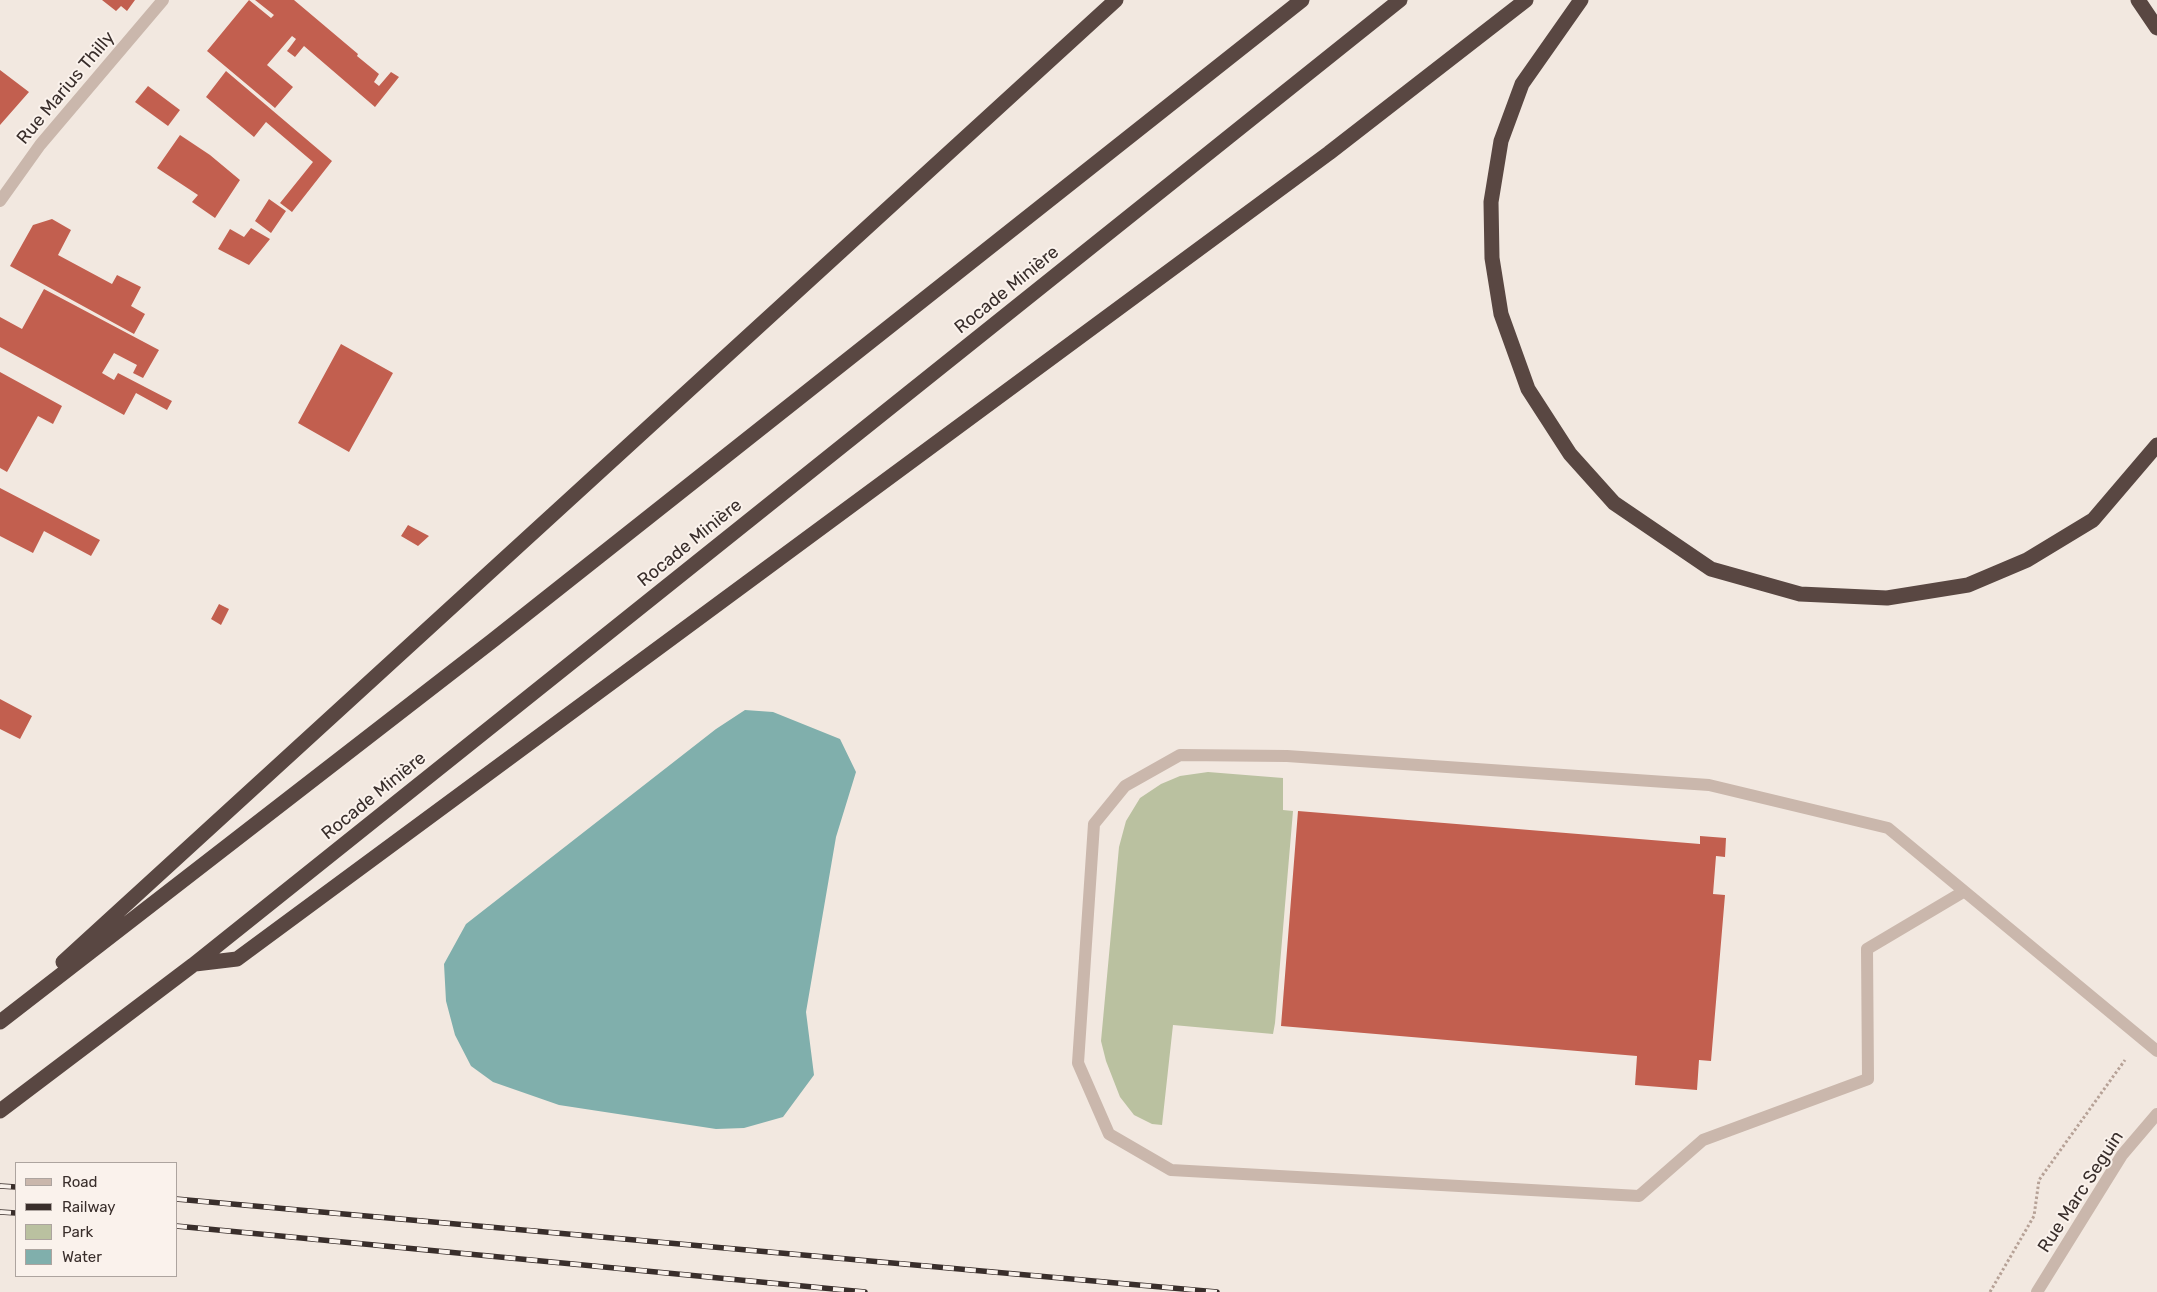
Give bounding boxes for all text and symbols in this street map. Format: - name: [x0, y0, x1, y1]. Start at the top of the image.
- street label: Rue Marius Thilly: [12, 27, 120, 149]
- street label: Rocade Minière: [951, 241, 1063, 339]
- street label: Rocade Minière: [634, 494, 746, 592]
- street label: Rocade Minière: [318, 747, 430, 845]
- street label: Rue Marc Seguin: [2034, 1127, 2128, 1257]
- legend: [15, 1162, 178, 1277]
- text: Road: [62, 1173, 98, 1191]
- text: Railway: [62, 1198, 116, 1216]
- text: Park: [62, 1223, 93, 1241]
- text: Water: [62, 1248, 102, 1266]

